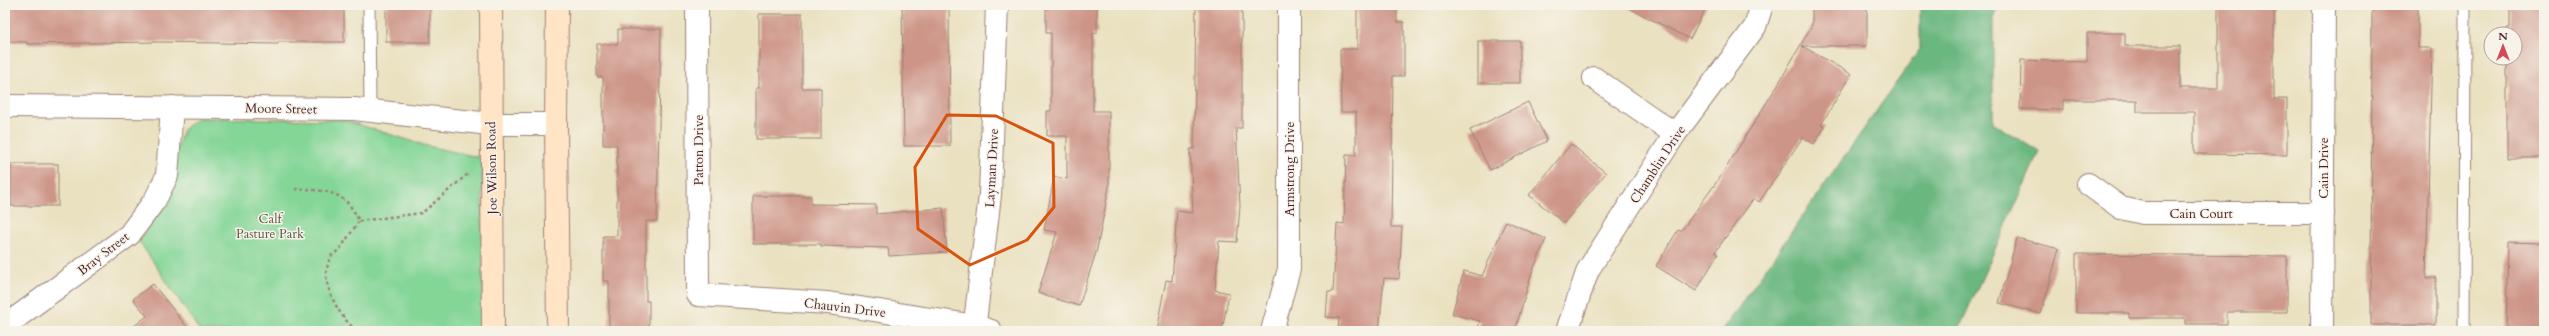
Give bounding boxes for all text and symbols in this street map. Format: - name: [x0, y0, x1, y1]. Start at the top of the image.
- north arrow: [2483, 26, 2523, 66]
- text: N: [2498, 29, 2508, 44]
- street label: Moore Street: [245, 99, 317, 119]
- street label: Patton Drive: [690, 114, 708, 185]
- street label: Joe Wilson Road: [482, 121, 502, 217]
- street label: Armstrong Drive: [1281, 122, 1299, 216]
- street label: Chamblin Drive: [1626, 122, 1690, 207]
- street label: Layman Drive: [981, 128, 1003, 208]
- street label: Cain Drive: [2315, 137, 2333, 199]
- street label: Cain Court: [2169, 205, 2233, 223]
- park label: Calf Pasture Park: [236, 210, 304, 243]
- street label: Bray Street: [74, 228, 133, 280]
- street label: Chauvin Drive: [803, 294, 887, 322]

